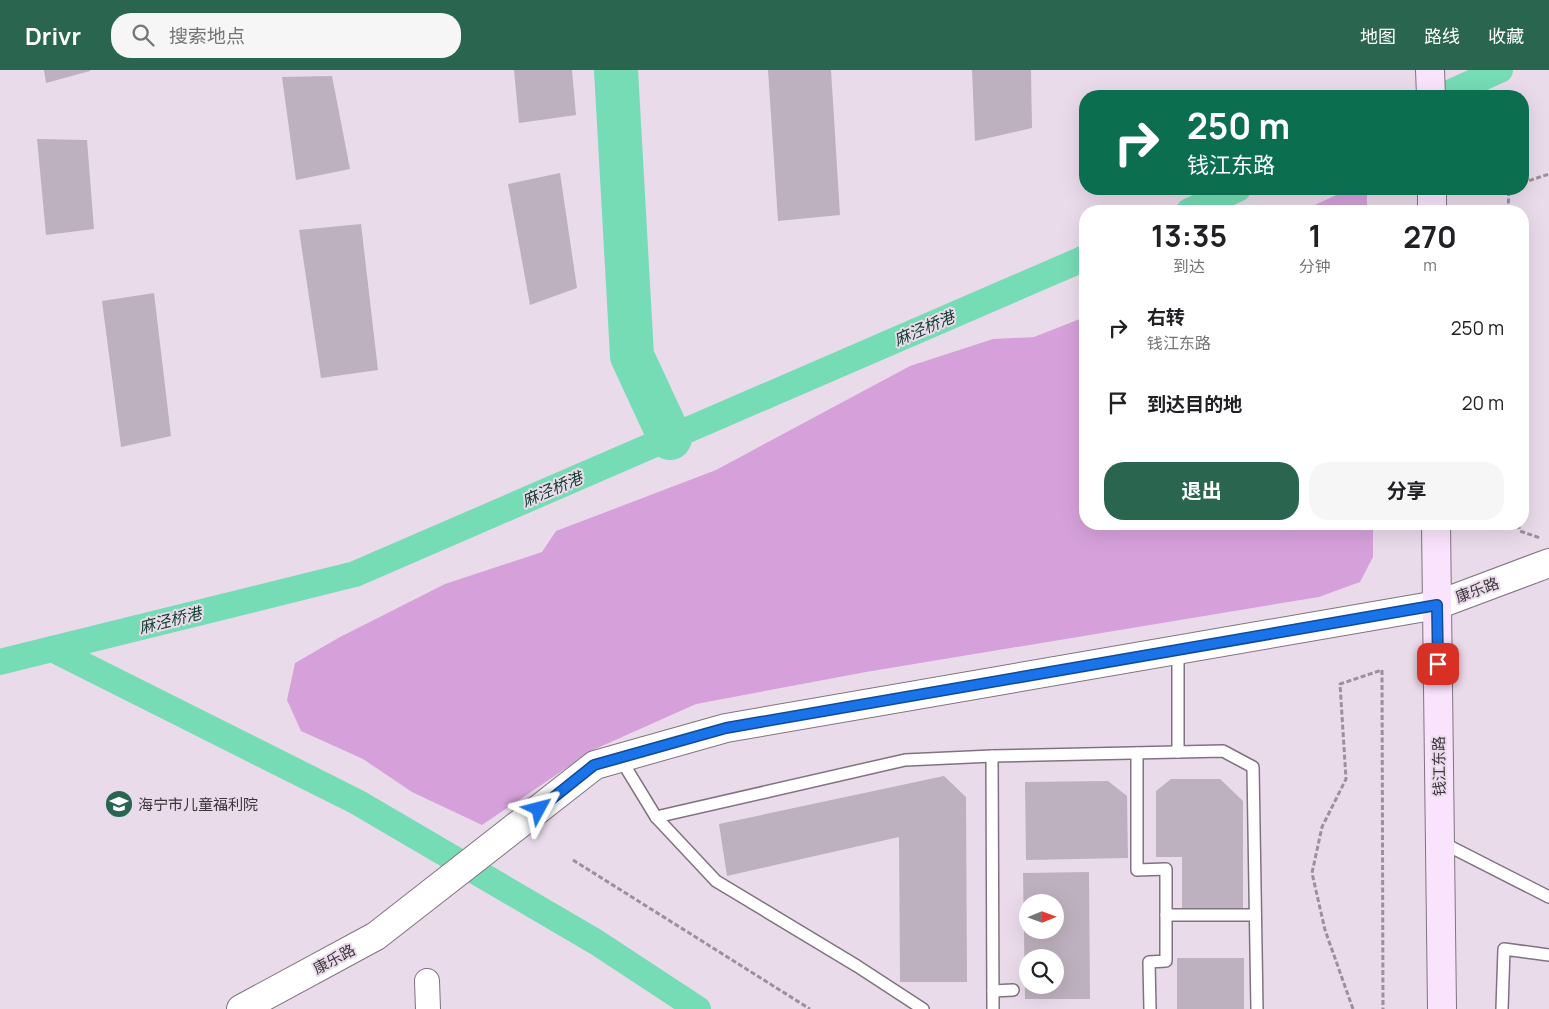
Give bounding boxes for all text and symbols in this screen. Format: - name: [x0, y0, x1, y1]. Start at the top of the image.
- search box: [111, 13, 461, 58]
- text: Drivr: [25, 19, 81, 52]
- icon: search: [129, 21, 157, 49]
- text: 搜索地点: [169, 23, 245, 49]
- text: 地图: [1360, 24, 1396, 48]
- text: 路线: [1424, 24, 1460, 48]
- text: 收藏: [1488, 24, 1524, 48]
- text: 250 m: [1187, 102, 1290, 150]
- icon: right: [1104, 110, 1169, 175]
- text: 钱江东路: [1187, 150, 1275, 180]
- text: 13:35: [1151, 215, 1227, 256]
- text: 1: [1309, 215, 1322, 256]
- text: 270: [1403, 216, 1457, 257]
- text: m: [1423, 254, 1437, 276]
- text: 到达: [1173, 255, 1205, 277]
- text: 分钟: [1299, 255, 1331, 277]
- text: 右转: [1147, 304, 1185, 330]
- water label: 麻泾桥港: [890, 305, 960, 351]
- icon: right: [1104, 314, 1132, 342]
- text: 250 m: [1451, 315, 1504, 341]
- text: 钱江东路: [1147, 332, 1211, 354]
- icon: arrive: [1104, 389, 1132, 417]
- text: 20 m: [1462, 390, 1504, 416]
- text: 到达目的地: [1147, 391, 1242, 417]
- button: 退出: [1104, 462, 1299, 520]
- button: 分享: [1309, 462, 1504, 520]
- water label: 麻泾桥港: [518, 466, 588, 512]
- street label: 康乐路: [1452, 572, 1502, 608]
- water label: 麻泾桥港: [136, 601, 206, 638]
- pin: [1417, 643, 1459, 685]
- icon: arrive: [1424, 650, 1452, 678]
- street label: 钱江东路: [1428, 736, 1450, 796]
- position arrow: [512, 782, 564, 834]
- school or university icon: 海宁市儿童福利院: [104, 789, 134, 819]
- place label: 海宁市儿童福利院: [138, 794, 258, 815]
- north arrow: [1019, 894, 1064, 939]
- map controls: [1019, 894, 1064, 994]
- street label: 康乐路: [309, 939, 359, 979]
- button: search: [1019, 949, 1064, 994]

